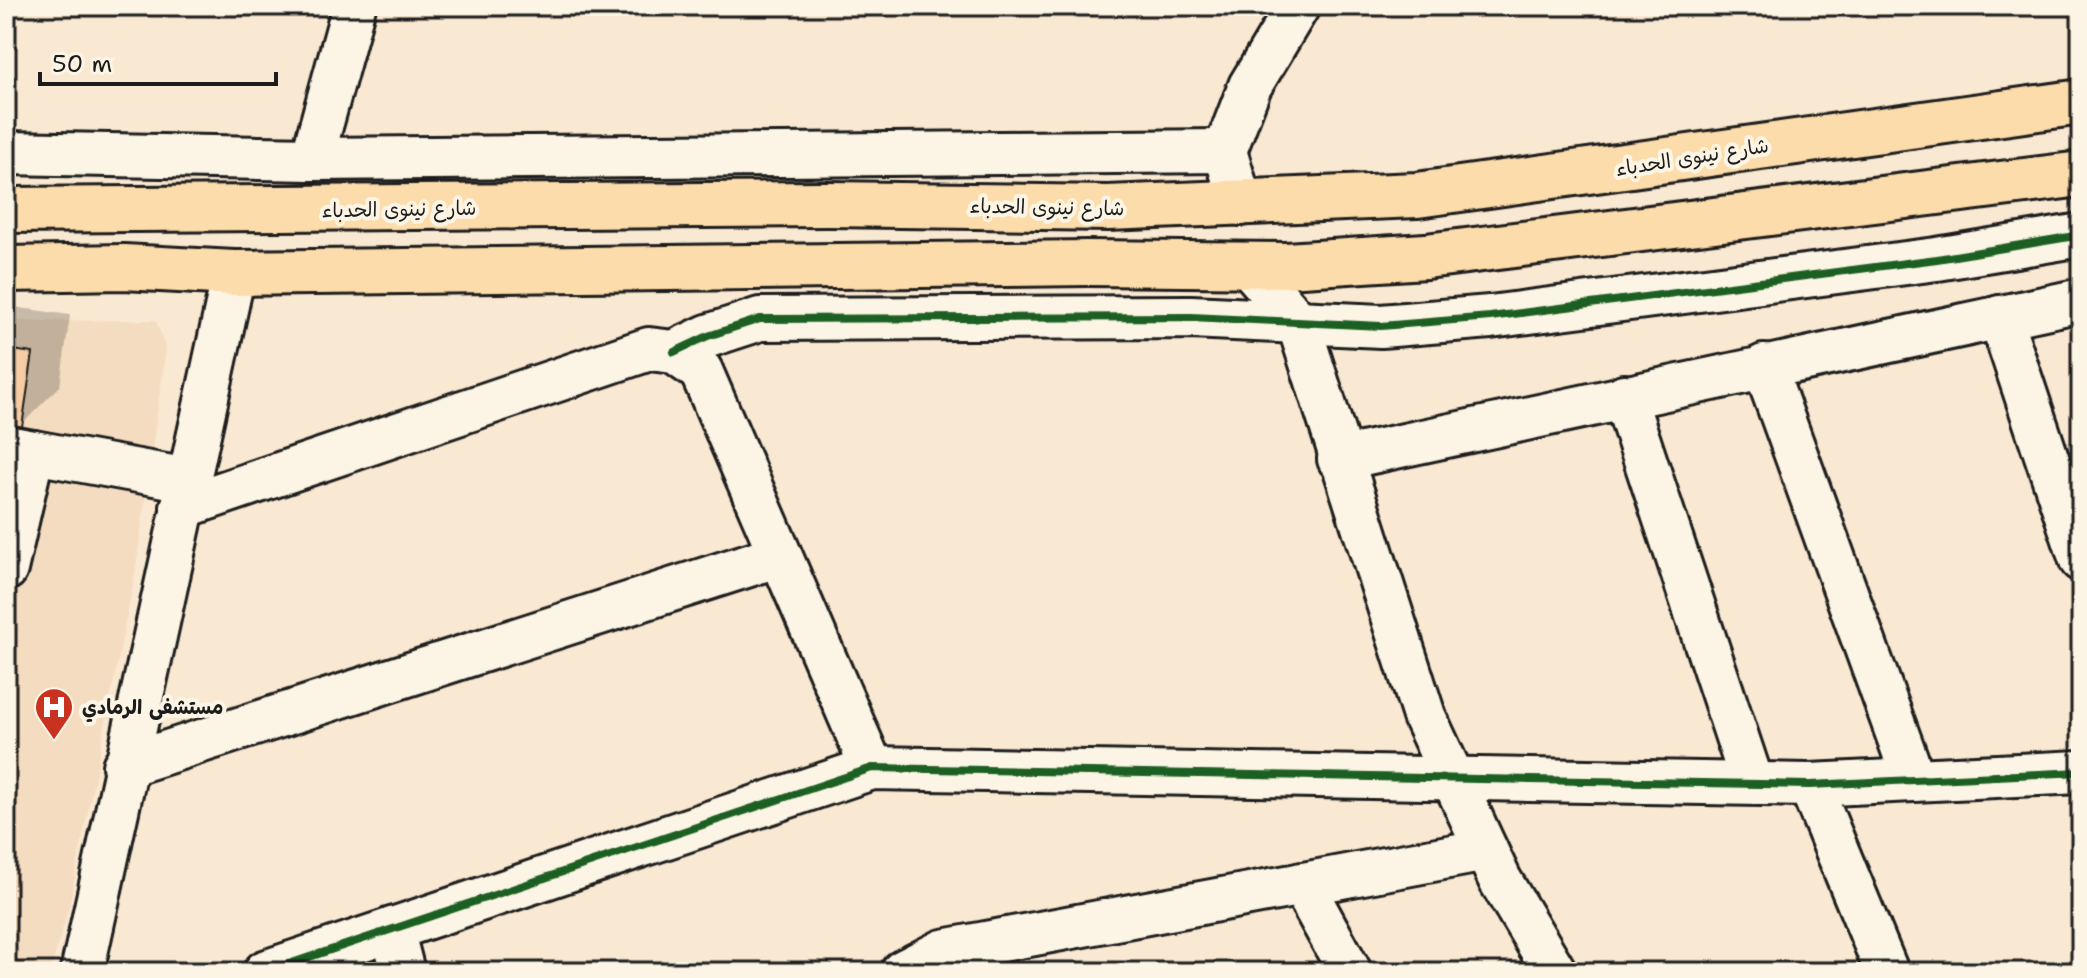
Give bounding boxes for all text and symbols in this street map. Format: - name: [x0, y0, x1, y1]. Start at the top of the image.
- scale bar: [40, 36, 276, 86]
- text: 50 m: [52, 48, 112, 80]
- street label: شارع نينوى الحدباء: [1614, 132, 1771, 183]
- street label: شارع نينوى الحدباء: [969, 193, 1125, 222]
- street label: شارع نينوى الحدباء: [321, 195, 477, 224]
- hospital icon: مستشفى الرمادي: [33, 686, 75, 741]
- place label: مستشفى الرمادي: [82, 694, 223, 723]

